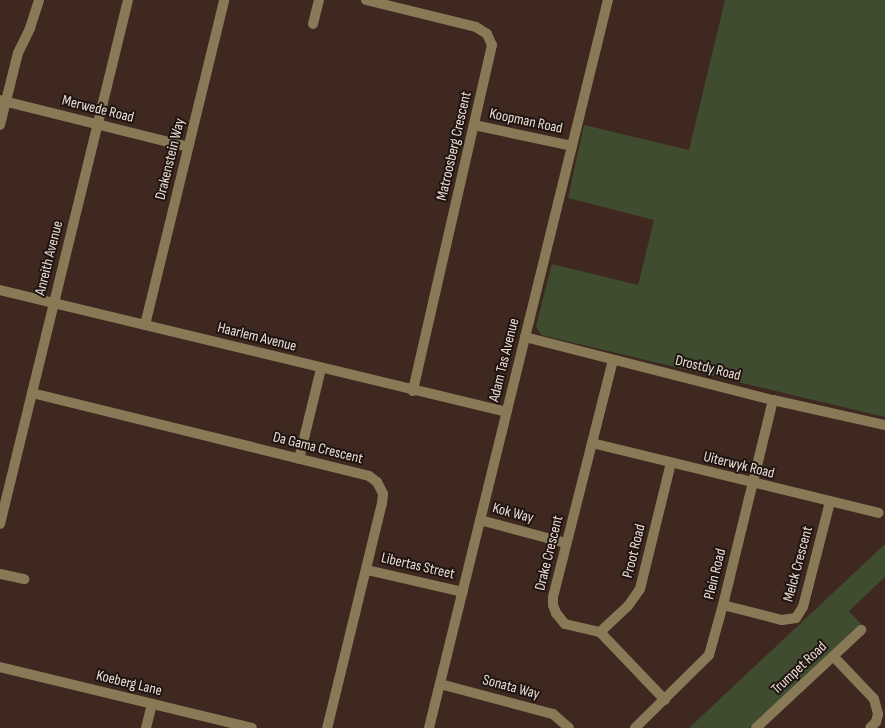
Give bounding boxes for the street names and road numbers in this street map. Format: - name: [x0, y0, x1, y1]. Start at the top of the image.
- street label: Matroosberg Crescent: [433, 90, 475, 202]
- street label: Merwede Road: [60, 91, 136, 127]
- street label: Koopman Road: [488, 104, 564, 138]
- street label: Drakenstein Way: [151, 116, 189, 202]
- street label: Anreith Avenue: [31, 219, 67, 297]
- street label: Adam Tas Avenue: [485, 316, 523, 404]
- street label: Haarlem Avenue: [216, 318, 298, 356]
- street label: Drostdy Road: [673, 351, 743, 385]
- street label: Da Gama Crescent: [271, 428, 365, 468]
- street label: Uiterwyk Road: [702, 447, 776, 483]
- street label: Kok Way: [491, 499, 535, 527]
- street label: Drake Crescent: [531, 514, 567, 592]
- street label: Proot Road: [619, 522, 649, 580]
- street label: Melck Crescent: [779, 524, 817, 604]
- street label: Plein Road: [700, 547, 730, 601]
- street label: Libertas Street: [380, 549, 456, 583]
- street label: Trumpet Road: [768, 638, 830, 698]
- street label: Koeberg Lane: [94, 666, 164, 700]
- street label: Sonata Way: [481, 671, 541, 703]

